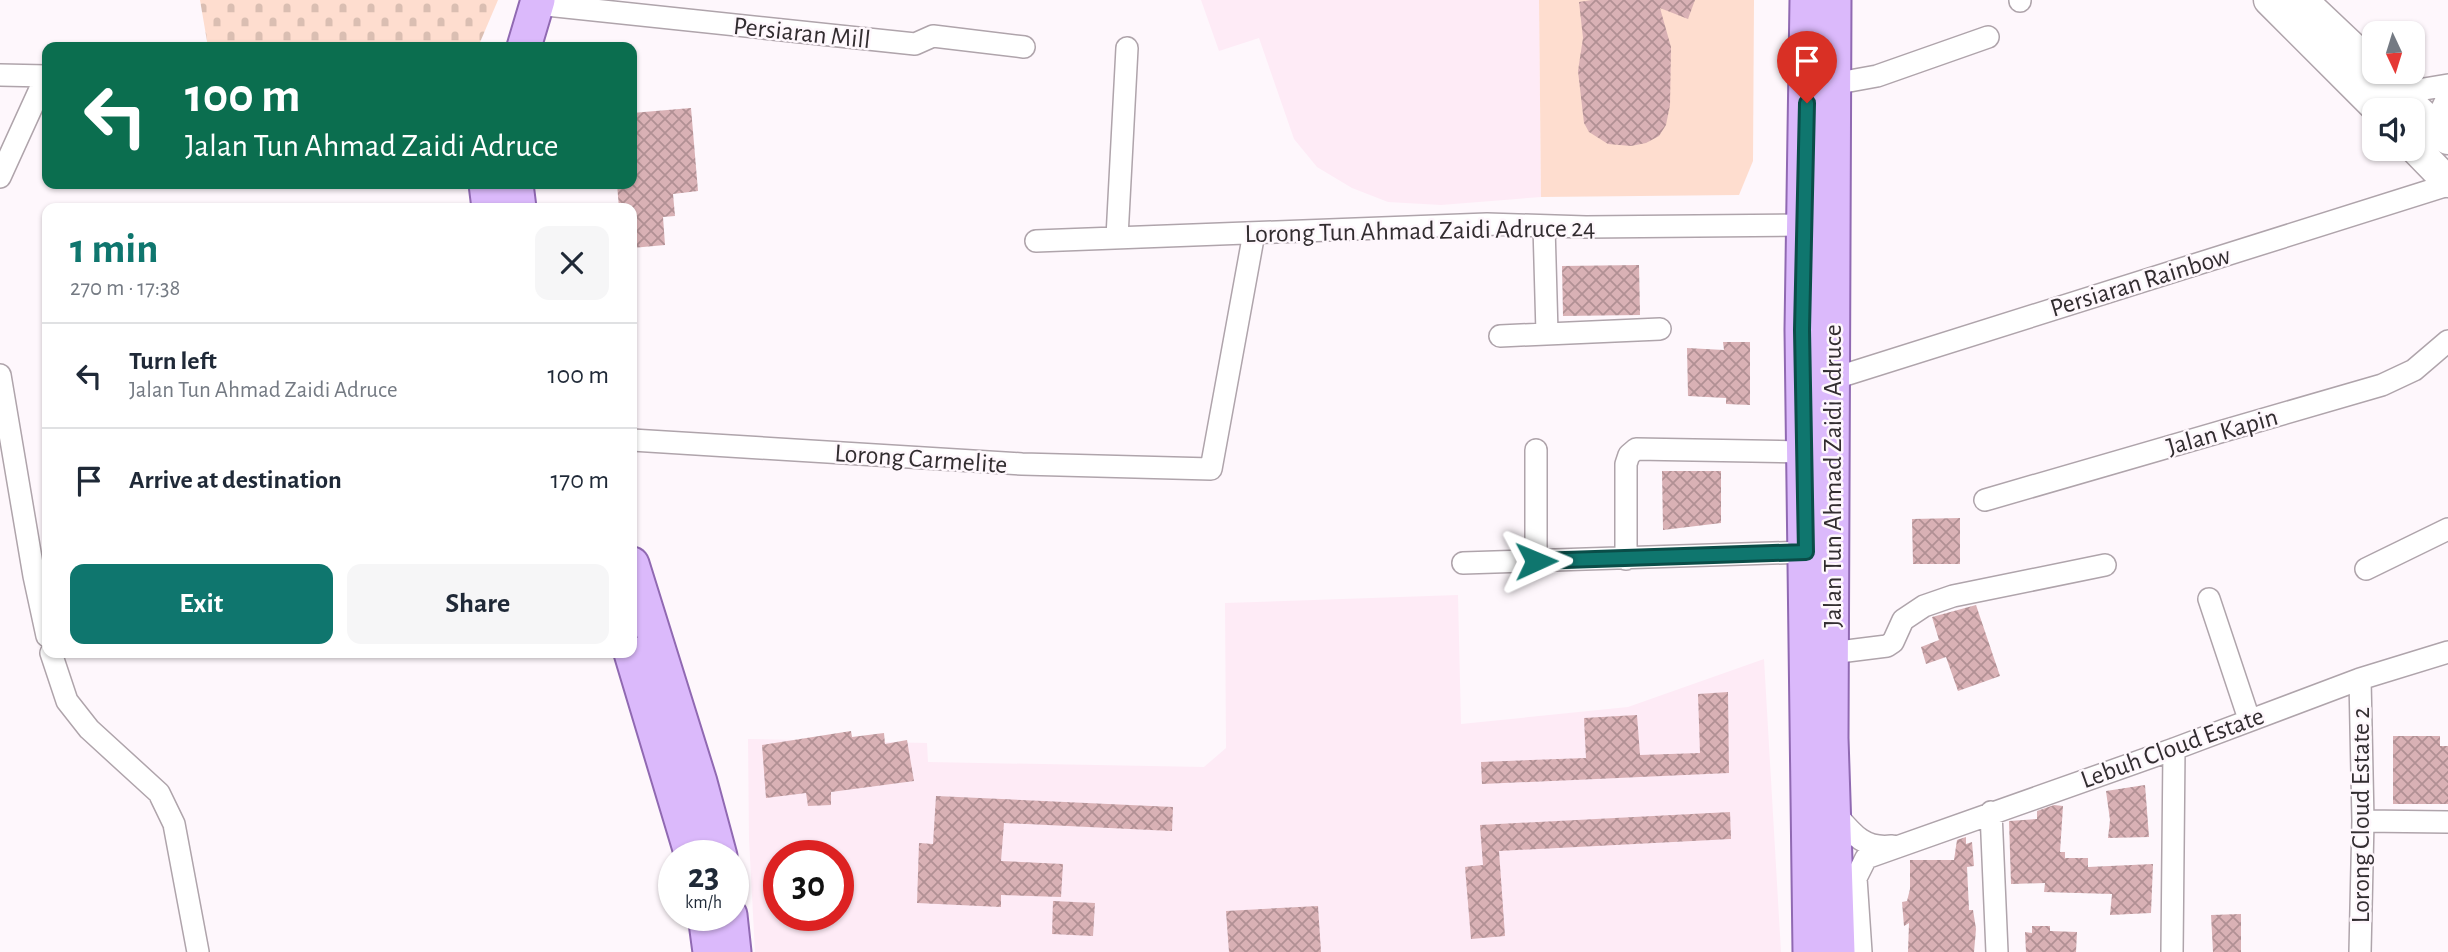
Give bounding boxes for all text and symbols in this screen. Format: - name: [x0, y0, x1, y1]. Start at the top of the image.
- street label: Persiaran Mill: [732, 13, 872, 53]
- north arrow: [2362, 21, 2426, 84]
- map controls: [2362, 21, 2425, 161]
- pin: [1777, 31, 1837, 103]
- icon: arrive: [1788, 42, 1826, 80]
- icon: left: [70, 70, 161, 161]
- text: 100 m: [185, 72, 301, 121]
- button: sound: [2362, 98, 2425, 161]
- text: Jalan Tun Ahmad Zaidi Adruce: [185, 130, 559, 162]
- street label: Lorong Tun Ahmad Zaidi Adruce 24: [1244, 215, 1596, 247]
- button: close: [535, 226, 609, 300]
- text: 1 min: [70, 228, 159, 270]
- street label: Persiaran Rainbow: [2047, 242, 2234, 322]
- text: 270 m · 17:38: [70, 277, 180, 300]
- street label: Jalan Tun Ahmad Zaidi Adruce: [1820, 324, 1846, 628]
- text: Turn left: [129, 348, 217, 374]
- icon: left: [70, 357, 108, 395]
- text: 100 m: [548, 362, 609, 388]
- text: Jalan Tun Ahmad Zaidi Adruce: [129, 379, 398, 402]
- street label: Jalan Kapin: [2164, 404, 2281, 460]
- street label: Lorong Carmelite: [834, 440, 1008, 478]
- icon: arrive: [70, 462, 108, 500]
- text: Arrive at destination: [129, 467, 342, 493]
- text: 170 m: [550, 467, 609, 493]
- position arrow: [1499, 524, 1573, 598]
- button: Exit: [70, 564, 333, 644]
- button: Share: [347, 564, 609, 644]
- street label: Lebuh Cloud Estate: [2077, 703, 2267, 793]
- street label: Lorong Cloud Estate 2: [2348, 707, 2374, 923]
- speed limit sign: 30: [763, 840, 854, 931]
- text: 23: [688, 859, 719, 894]
- text: km/h: [685, 894, 722, 912]

